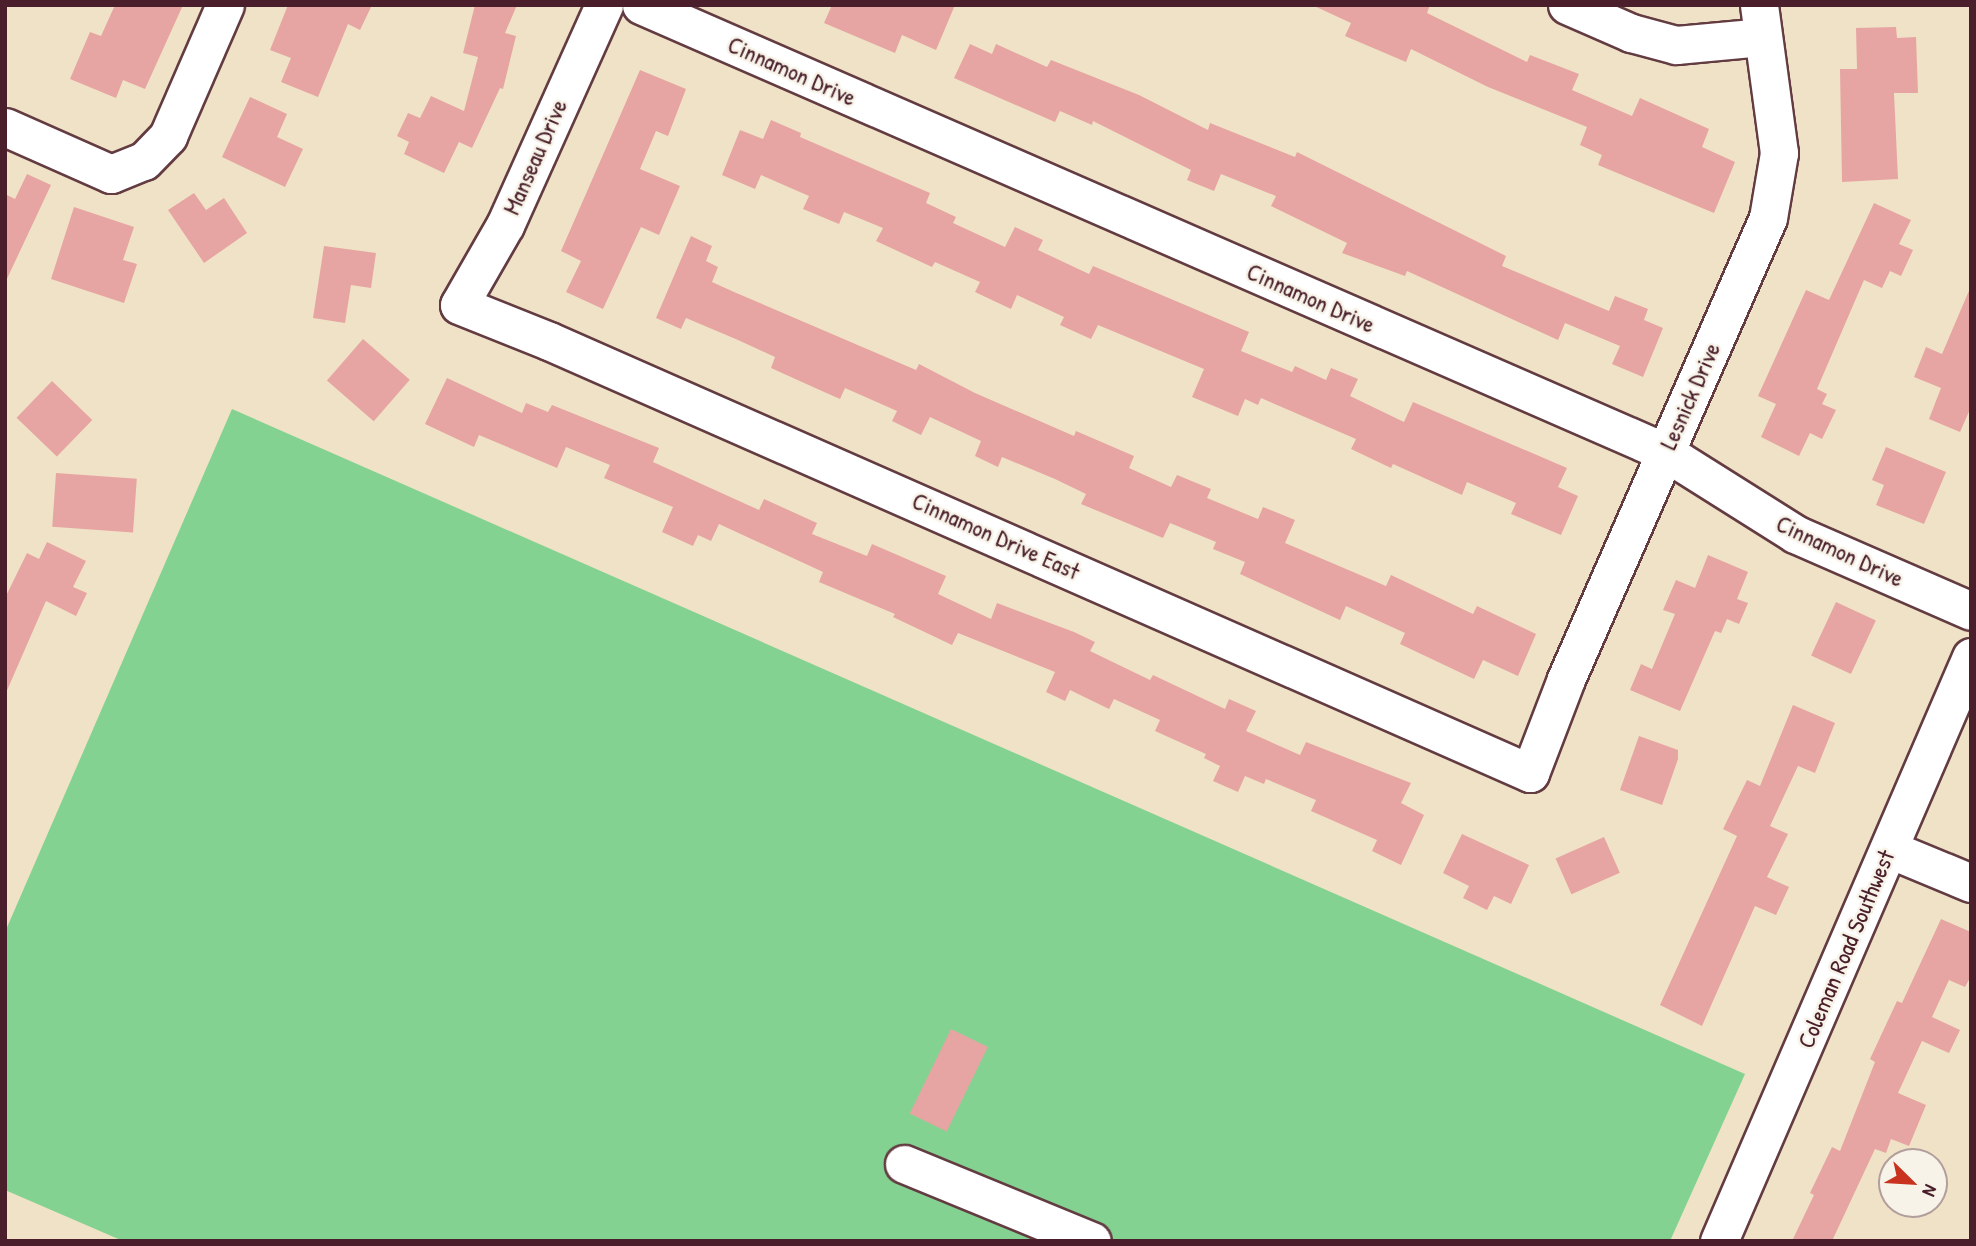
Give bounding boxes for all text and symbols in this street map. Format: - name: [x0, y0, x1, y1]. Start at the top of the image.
- street label: Cinnamon Drive: [723, 30, 861, 112]
- street label: Manseau Drive: [497, 95, 573, 219]
- street label: Cinnamon Drive: [1242, 257, 1380, 339]
- street label: Lesnick Drive: [1654, 338, 1726, 454]
- street label: Cinnamon Drive East: [908, 486, 1084, 586]
- street label: Cinnamon Drive: [1772, 509, 1908, 593]
- street label: Coleman Road Southwest: [1791, 846, 1901, 1052]
- north arrow: [1878, 1148, 1948, 1218]
- text: N: [1916, 1181, 1944, 1201]

